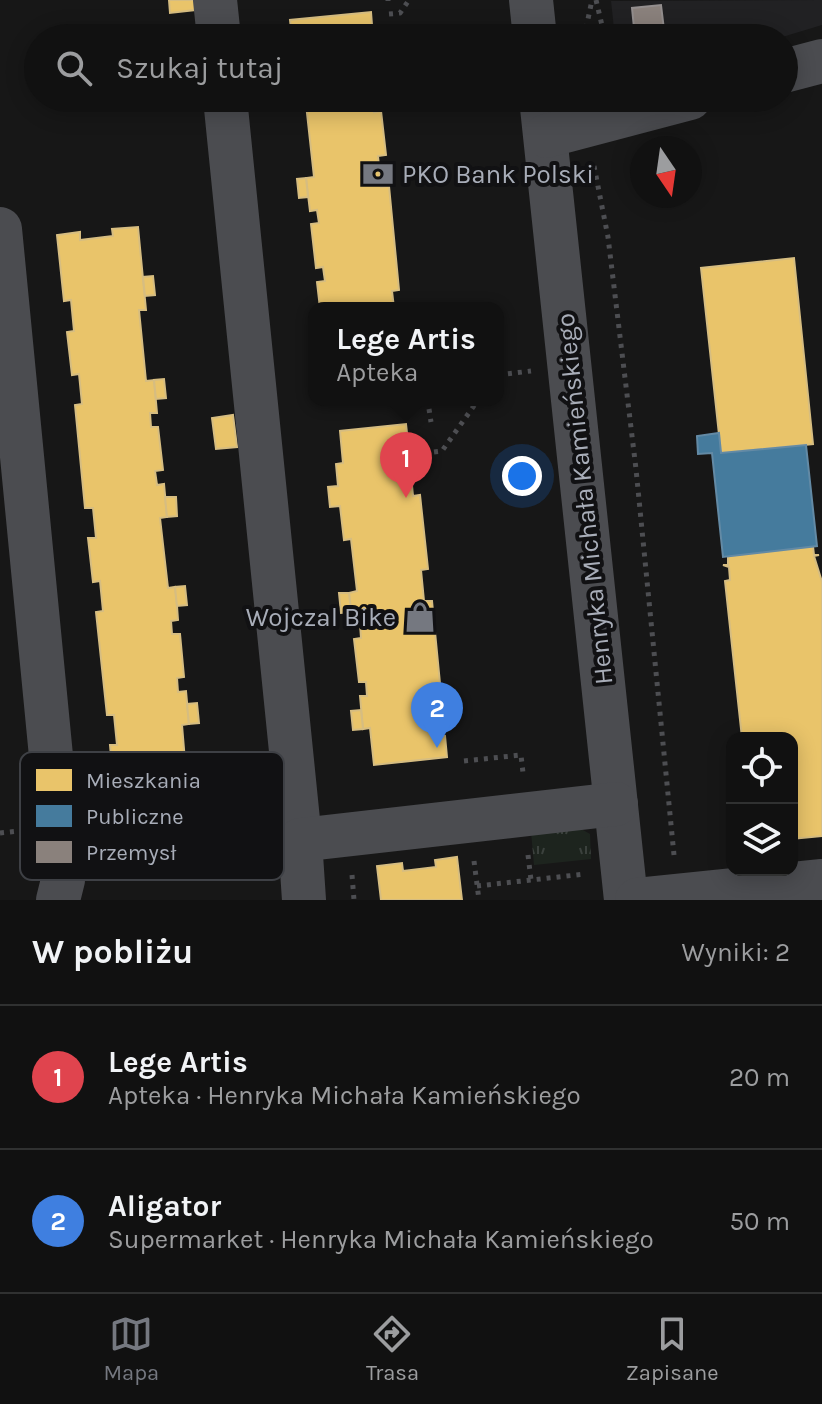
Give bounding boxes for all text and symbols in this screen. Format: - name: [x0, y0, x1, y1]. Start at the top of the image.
- search box: [24, 24, 798, 112]
- icon: search: [52, 46, 96, 90]
- text: Szukaj tutaj: [116, 50, 283, 86]
- north arrow: [630, 136, 702, 208]
- bank icon: PKO Bank Polski: [361, 157, 395, 191]
- place label: PKO Bank Polski: [402, 159, 594, 190]
- popup: [308, 302, 504, 406]
- street label: Henryka Michała Kamieńskiego: [550, 312, 619, 686]
- text: Lege Artis: [336, 321, 476, 357]
- text: Apteka: [336, 357, 418, 388]
- pin: 1: [380, 432, 432, 498]
- your location: [502, 456, 542, 496]
- shop icon: Wojczal Bike: [403, 600, 437, 634]
- place label: Wojczal Bike: [246, 602, 396, 633]
- pin: 2: [411, 682, 463, 748]
- map controls: [726, 732, 798, 876]
- button: locate: [726, 732, 798, 804]
- legend: [20, 752, 284, 880]
- text: Mieszkania: [86, 768, 201, 794]
- text: Publiczne: [86, 804, 184, 830]
- button: layers: [726, 804, 798, 876]
- text: Przemysł: [86, 840, 177, 866]
- text: W pobliżu: [32, 932, 193, 972]
- text: Wyniki: 2: [682, 937, 790, 968]
- text: Lege Artis: [108, 1044, 248, 1080]
- text: 1: [53, 1062, 63, 1093]
- text: 20 m: [729, 1062, 790, 1093]
- text: Apteka · Henryka Michała Kamieńskiego: [108, 1080, 581, 1111]
- text: Aligator: [108, 1188, 221, 1224]
- text: 2: [50, 1206, 66, 1237]
- text: 50 m: [729, 1206, 790, 1237]
- text: Supermarket · Henryka Michała Kamieńskiego: [108, 1224, 654, 1255]
- tab: Mapa: [103, 1312, 159, 1386]
- tab: Trasa: [366, 1312, 419, 1386]
- tab: Zapisane: [626, 1312, 719, 1386]

